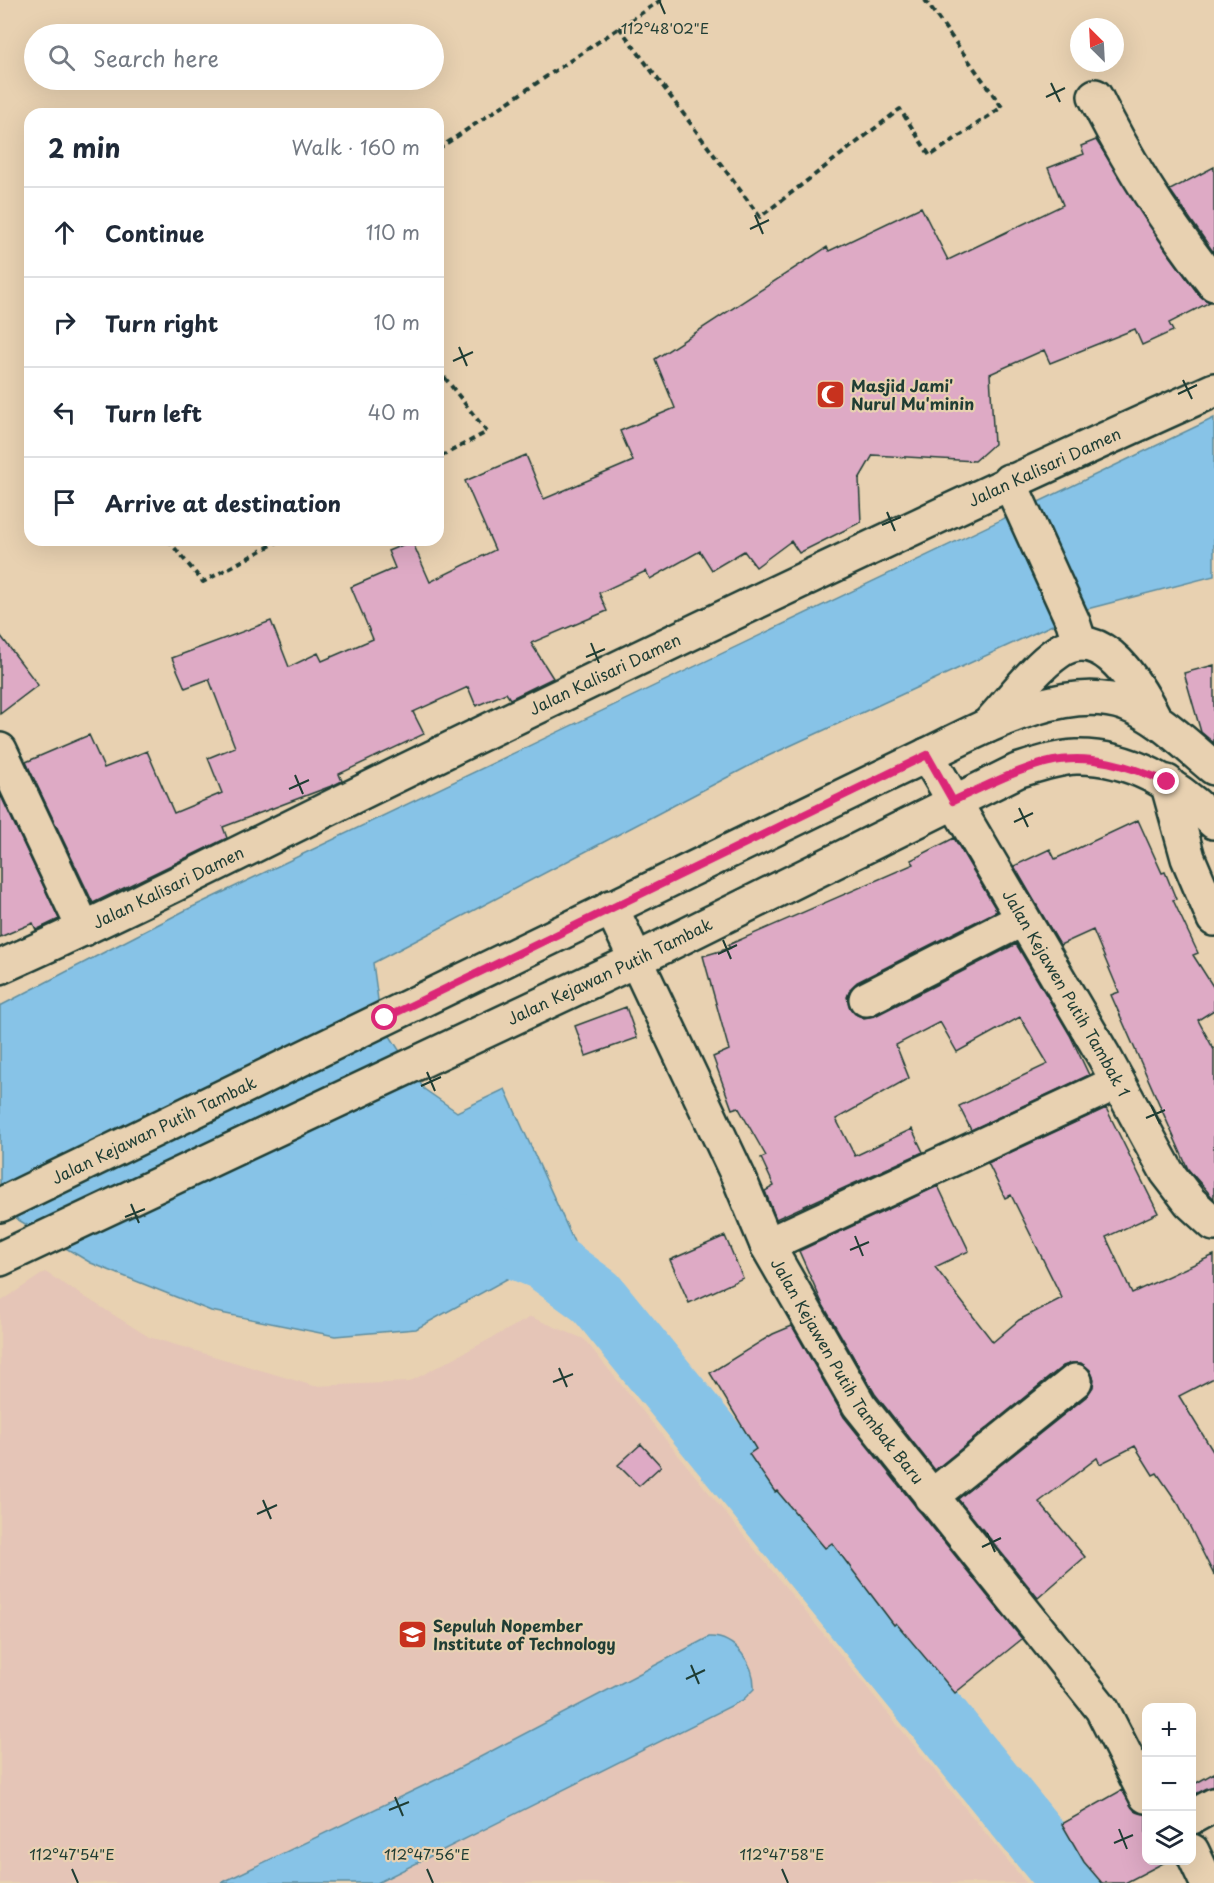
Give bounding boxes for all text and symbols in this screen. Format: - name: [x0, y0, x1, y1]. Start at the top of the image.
- text: 112°48'02"E: [621, 16, 709, 39]
- north arrow: [1070, 18, 1124, 72]
- search box: [24, 24, 444, 90]
- icon: search: [45, 41, 78, 74]
- text: Search here: [93, 41, 219, 74]
- text: 2 min: [48, 128, 121, 167]
- text: Walk · 160 m: [292, 132, 420, 162]
- icon: ahead: [48, 216, 81, 249]
- text: Continue: [105, 216, 204, 249]
- text: 110 m: [366, 217, 420, 247]
- icon: right: [48, 306, 81, 339]
- text: Turn right: [105, 306, 218, 339]
- text: 10 m: [373, 307, 420, 337]
- place label: Masjid Jami' Nurul Mu'minin: [851, 373, 974, 415]
- mosque icon: Masjid Jami' Nurul Mu'minin: [814, 379, 846, 411]
- icon: left: [48, 396, 81, 429]
- text: Turn left: [105, 396, 202, 429]
- text: 40 m: [368, 397, 420, 427]
- street label: Jalan Kalisari Damen: [964, 421, 1124, 512]
- icon: arrive: [48, 486, 81, 519]
- text: Arrive at destination: [105, 486, 341, 519]
- street label: Jalan Kalisari Damen: [525, 627, 684, 720]
- route end: [1153, 768, 1179, 794]
- street label: Jalan Kalisari Damen: [88, 840, 248, 934]
- street label: Jalan Kejawen Putih Tambak 1: [997, 884, 1137, 1101]
- street label: Jalan Kejawan Putih Tambak: [503, 911, 716, 1030]
- route start: [371, 1004, 397, 1030]
- street label: Jalan Kejawan Putih Tambak: [47, 1069, 260, 1189]
- street label: Jalan Kejawen Putih Tambak Baru: [766, 1253, 930, 1489]
- place label: Sepuluh Nopember Institute of Technology: [433, 1613, 615, 1655]
- school or university icon: Sepuluh Nopember Institute of Technology: [396, 1619, 428, 1651]
- map controls: [1142, 1703, 1196, 1865]
- button: +: [1142, 1703, 1196, 1757]
- button: −: [1142, 1757, 1196, 1811]
- button: layers: [1142, 1811, 1196, 1865]
- text: 112°47'54"E: [29, 1842, 115, 1865]
- text: 112°47'56"E: [384, 1842, 470, 1865]
- text: 112°47'58"E: [739, 1842, 825, 1865]

